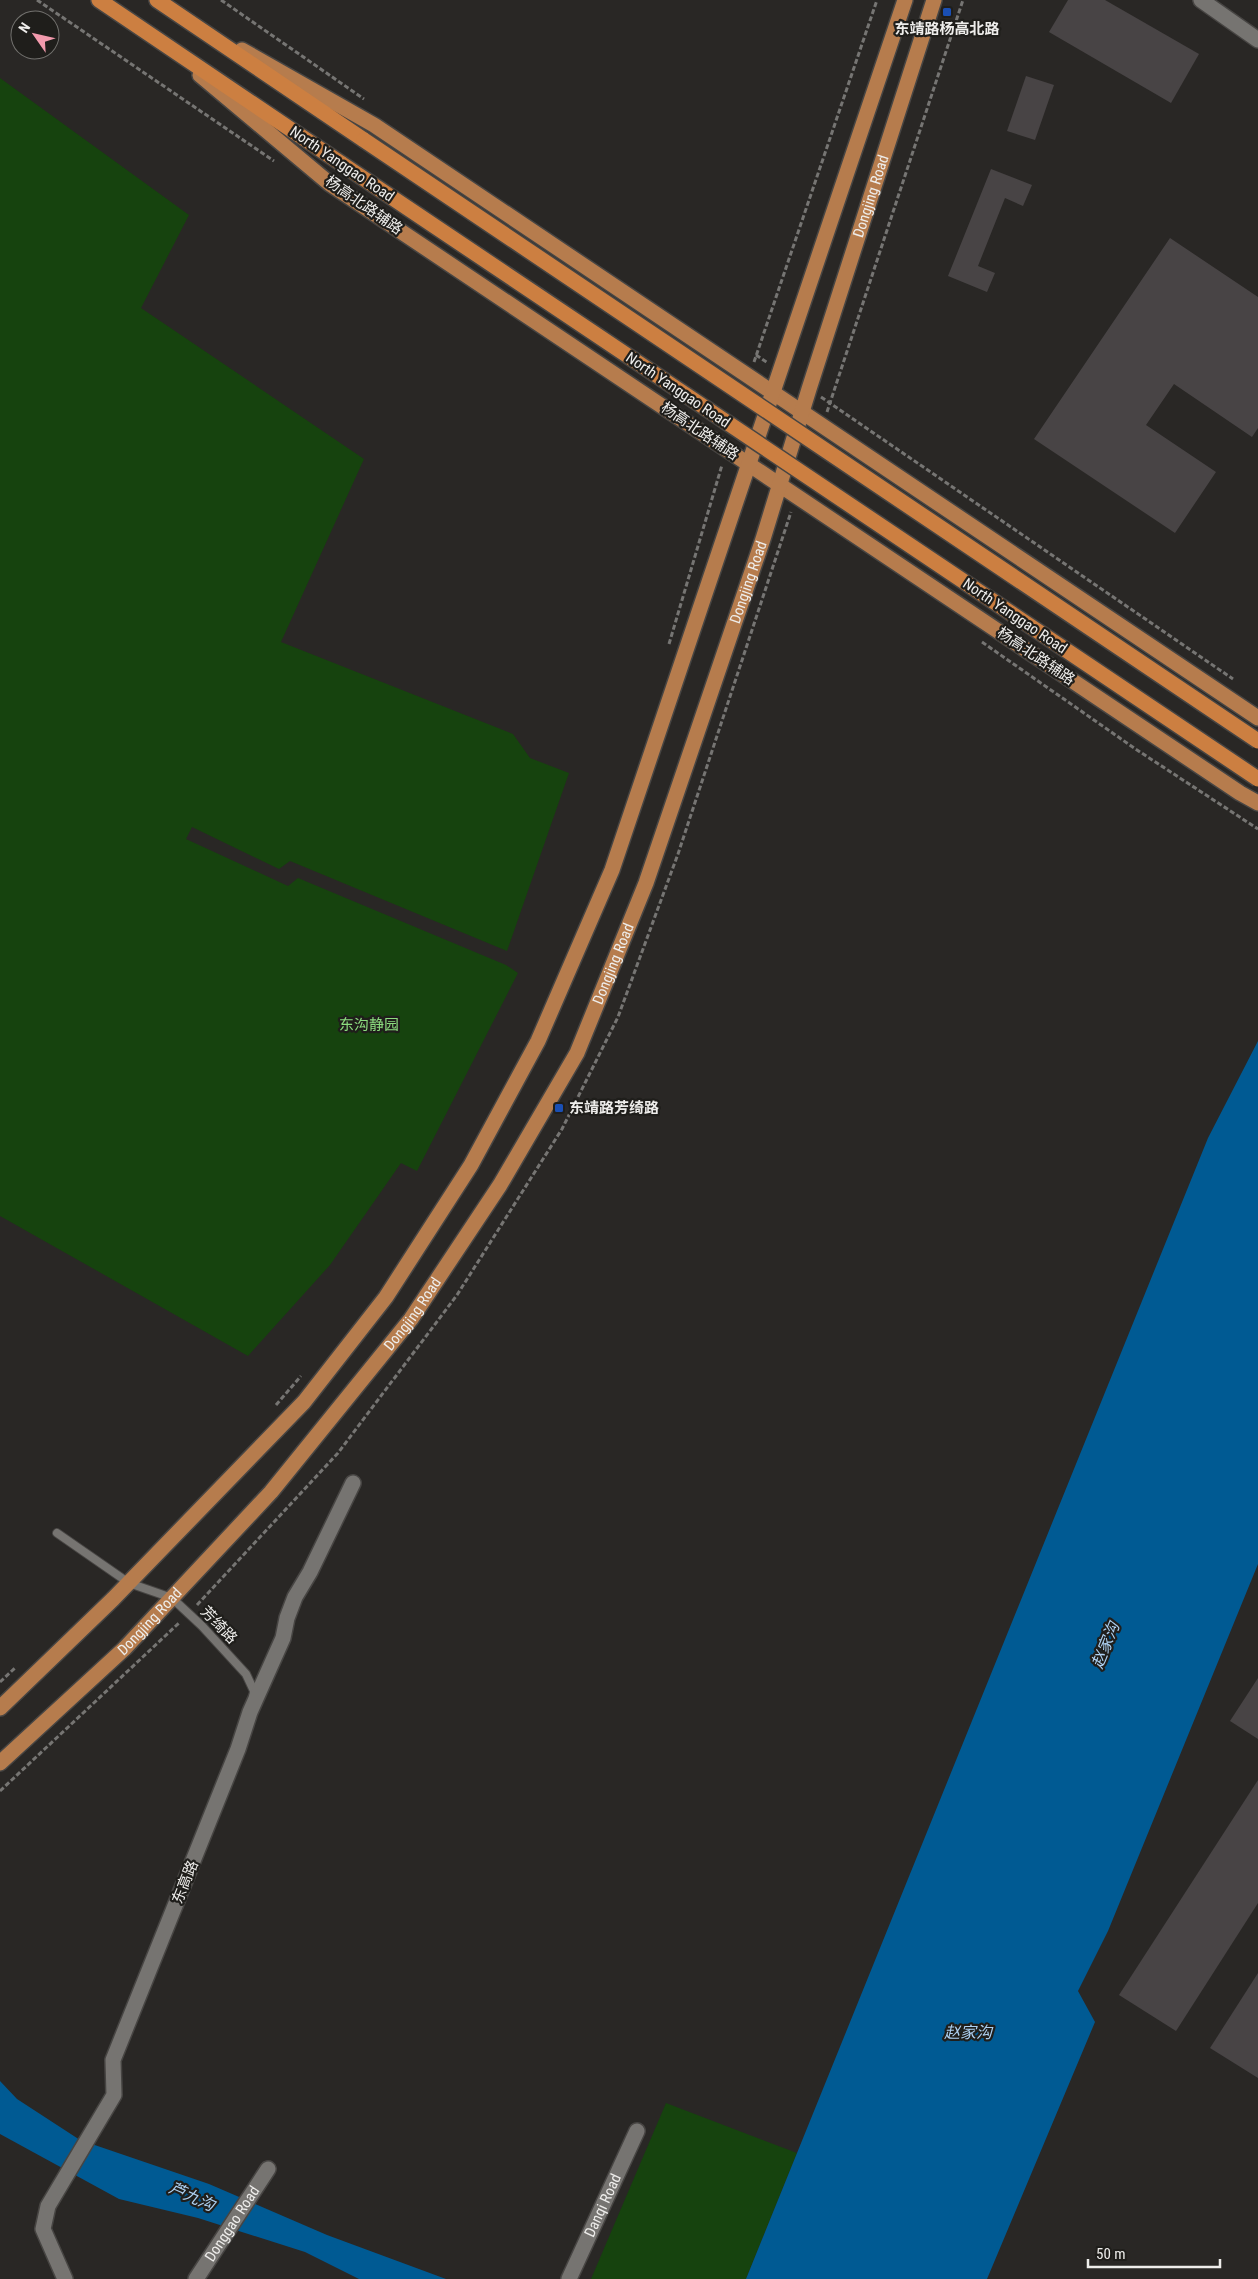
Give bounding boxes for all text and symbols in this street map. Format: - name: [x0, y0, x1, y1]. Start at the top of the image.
- marker: 东靖路杨高北路: [941, 6, 953, 18]
- north arrow: [10, 10, 60, 60]
- text: N: [15, 20, 33, 36]
- place label: 东靖路杨高北路: [894, 20, 1000, 38]
- street label: North Yanggao Road: [286, 122, 398, 206]
- street label: Dongjing Road: [849, 153, 893, 240]
- street label: 杨高北路辅路: [322, 172, 406, 238]
- street label: North Yanggao Road: [622, 348, 734, 432]
- street label: 杨高北路辅路: [658, 398, 742, 464]
- street label: Dongjing Road: [726, 539, 771, 626]
- street label: North Yanggao Road: [959, 574, 1071, 658]
- street label: 杨高北路辅路: [994, 623, 1078, 689]
- street label: Dongjing Road: [589, 921, 638, 1007]
- park label: 东沟静园: [339, 1016, 399, 1034]
- place label: 东靖路芳绮路: [569, 1099, 659, 1117]
- marker: 东靖路芳绮路: [553, 1102, 565, 1114]
- street label: Dongjing Road: [380, 1274, 445, 1354]
- street label: Dongjing Road: [114, 1584, 186, 1659]
- street label: 芳绮路: [197, 1603, 241, 1647]
- water label: 赵家沟: [1088, 1618, 1124, 1671]
- street label: 东高路: [168, 1858, 202, 1906]
- water label: 赵家沟: [944, 2023, 994, 2042]
- street label: Danqi Road: [581, 2171, 625, 2240]
- water label: 芦九沟: [166, 2178, 219, 2216]
- street label: Donggao Road: [201, 2183, 263, 2265]
- scale bar: [1088, 2236, 1220, 2268]
- text: 50 m: [1096, 2245, 1126, 2263]

